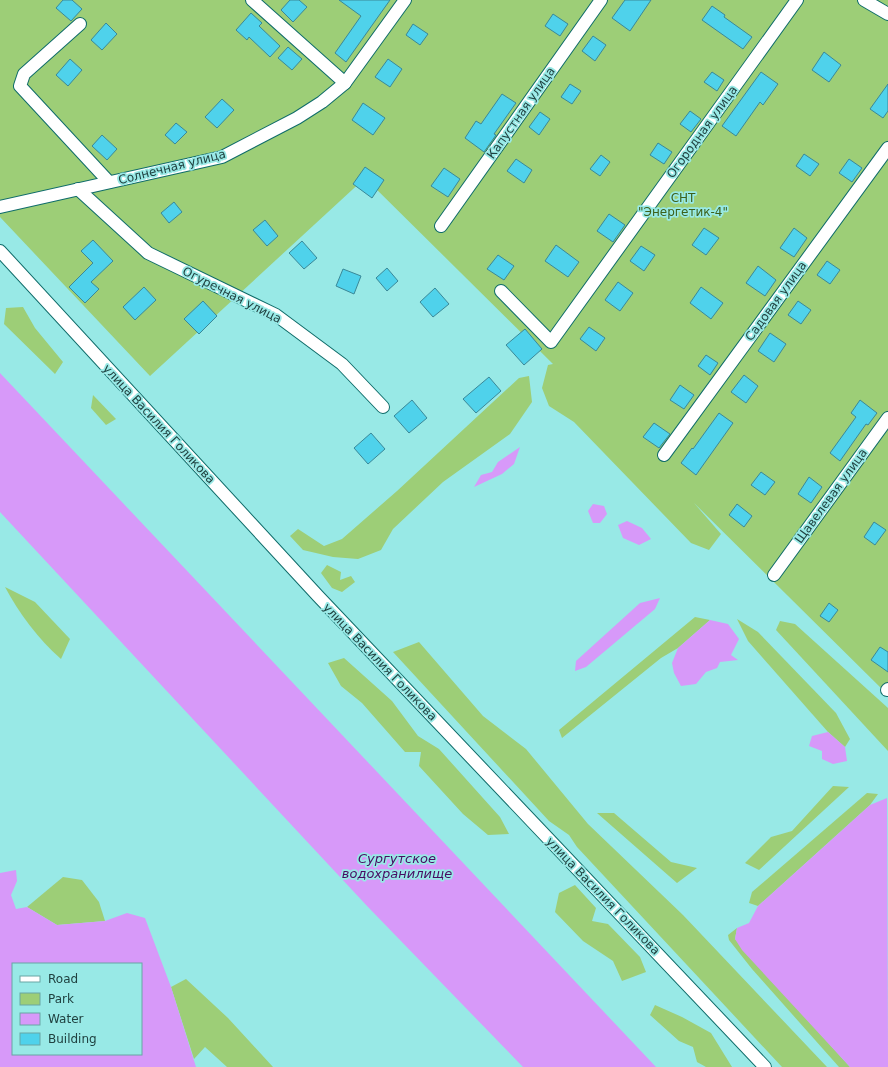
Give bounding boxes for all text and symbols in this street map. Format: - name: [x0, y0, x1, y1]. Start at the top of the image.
- street label: Капустная улица: [484, 64, 558, 162]
- street label: Огородная улица: [664, 83, 740, 181]
- street label: Солнечная улица: [117, 147, 227, 187]
- park label: СНТ "Энергетик-4": [638, 191, 728, 219]
- street label: Садовая улица: [742, 258, 810, 344]
- street label: Огуречная улица: [180, 264, 284, 326]
- street label: улица Василия Голикова: [100, 362, 218, 486]
- street label: Щавелевая улица: [792, 446, 870, 546]
- street label: улица Василия Голикова: [320, 600, 440, 724]
- street label: улица Василия Голикова: [543, 834, 663, 958]
- water label: Сургутское водохранилище: [342, 851, 452, 881]
- legend: [12, 963, 142, 1055]
- text: Road: [48, 972, 78, 986]
- text: Park: [48, 992, 74, 1006]
- text: Water: [48, 1012, 84, 1026]
- text: Building: [48, 1032, 97, 1046]

